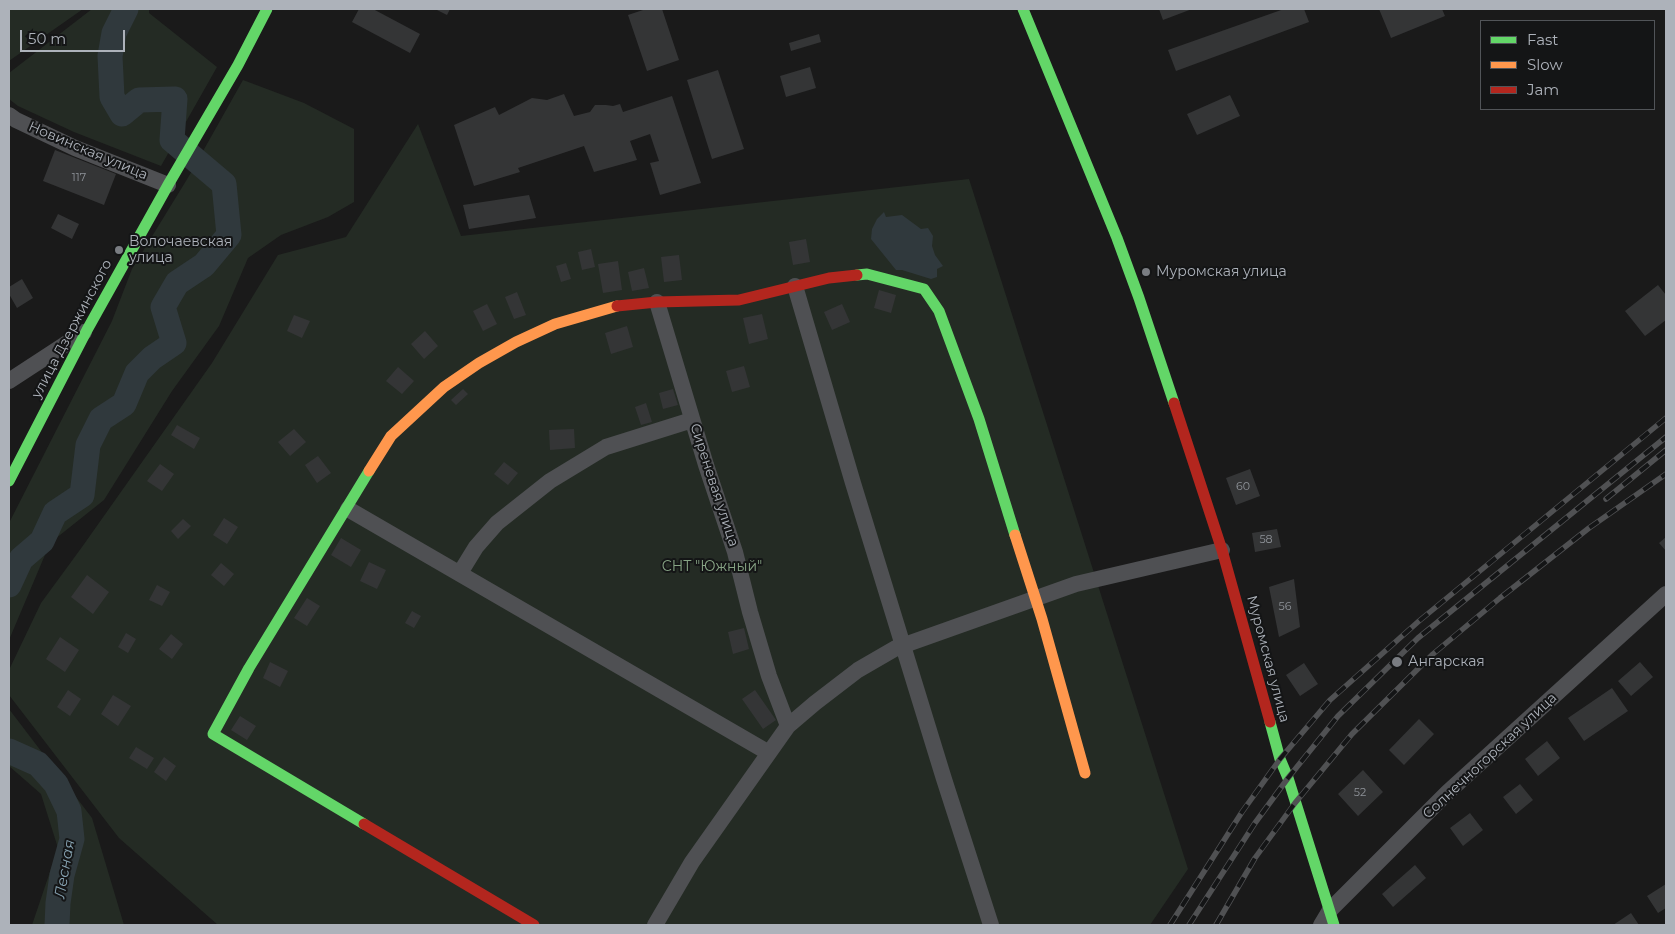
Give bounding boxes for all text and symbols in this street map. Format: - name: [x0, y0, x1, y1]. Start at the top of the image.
- scale bar: [22, 20, 128, 52]
- legend: [1480, 20, 1655, 110]
- text: 50 m: [28, 29, 66, 48]
- text: Fast: [1527, 30, 1558, 49]
- text: Slow: [1527, 55, 1563, 74]
- text: Jam: [1527, 80, 1559, 99]
- street label: Новинская улица: [26, 118, 150, 184]
- house number: 117: [72, 171, 86, 185]
- place label: Волочаевская улица: [129, 234, 232, 266]
- marker: Волочаевская улица: [113, 244, 125, 256]
- street label: улица Дзержинского: [28, 257, 116, 401]
- place label: Муромская улица: [1156, 264, 1287, 280]
- marker: Муромская улица: [1140, 266, 1152, 278]
- street label: Сиреневая улица: [686, 421, 742, 549]
- house number: 60: [1236, 480, 1250, 494]
- house number: 58: [1259, 533, 1273, 547]
- park label: СНТ "Южный": [662, 559, 762, 575]
- street label: Муромская улица: [1243, 594, 1293, 724]
- house number: 56: [1279, 600, 1291, 614]
- place label: Ангарская: [1408, 654, 1485, 670]
- marker: Ангарская: [1390, 655, 1404, 669]
- street label: Солнечногорская улица: [1420, 690, 1560, 822]
- house number: 52: [1354, 786, 1366, 800]
- water label: Лесная: [51, 838, 79, 900]

